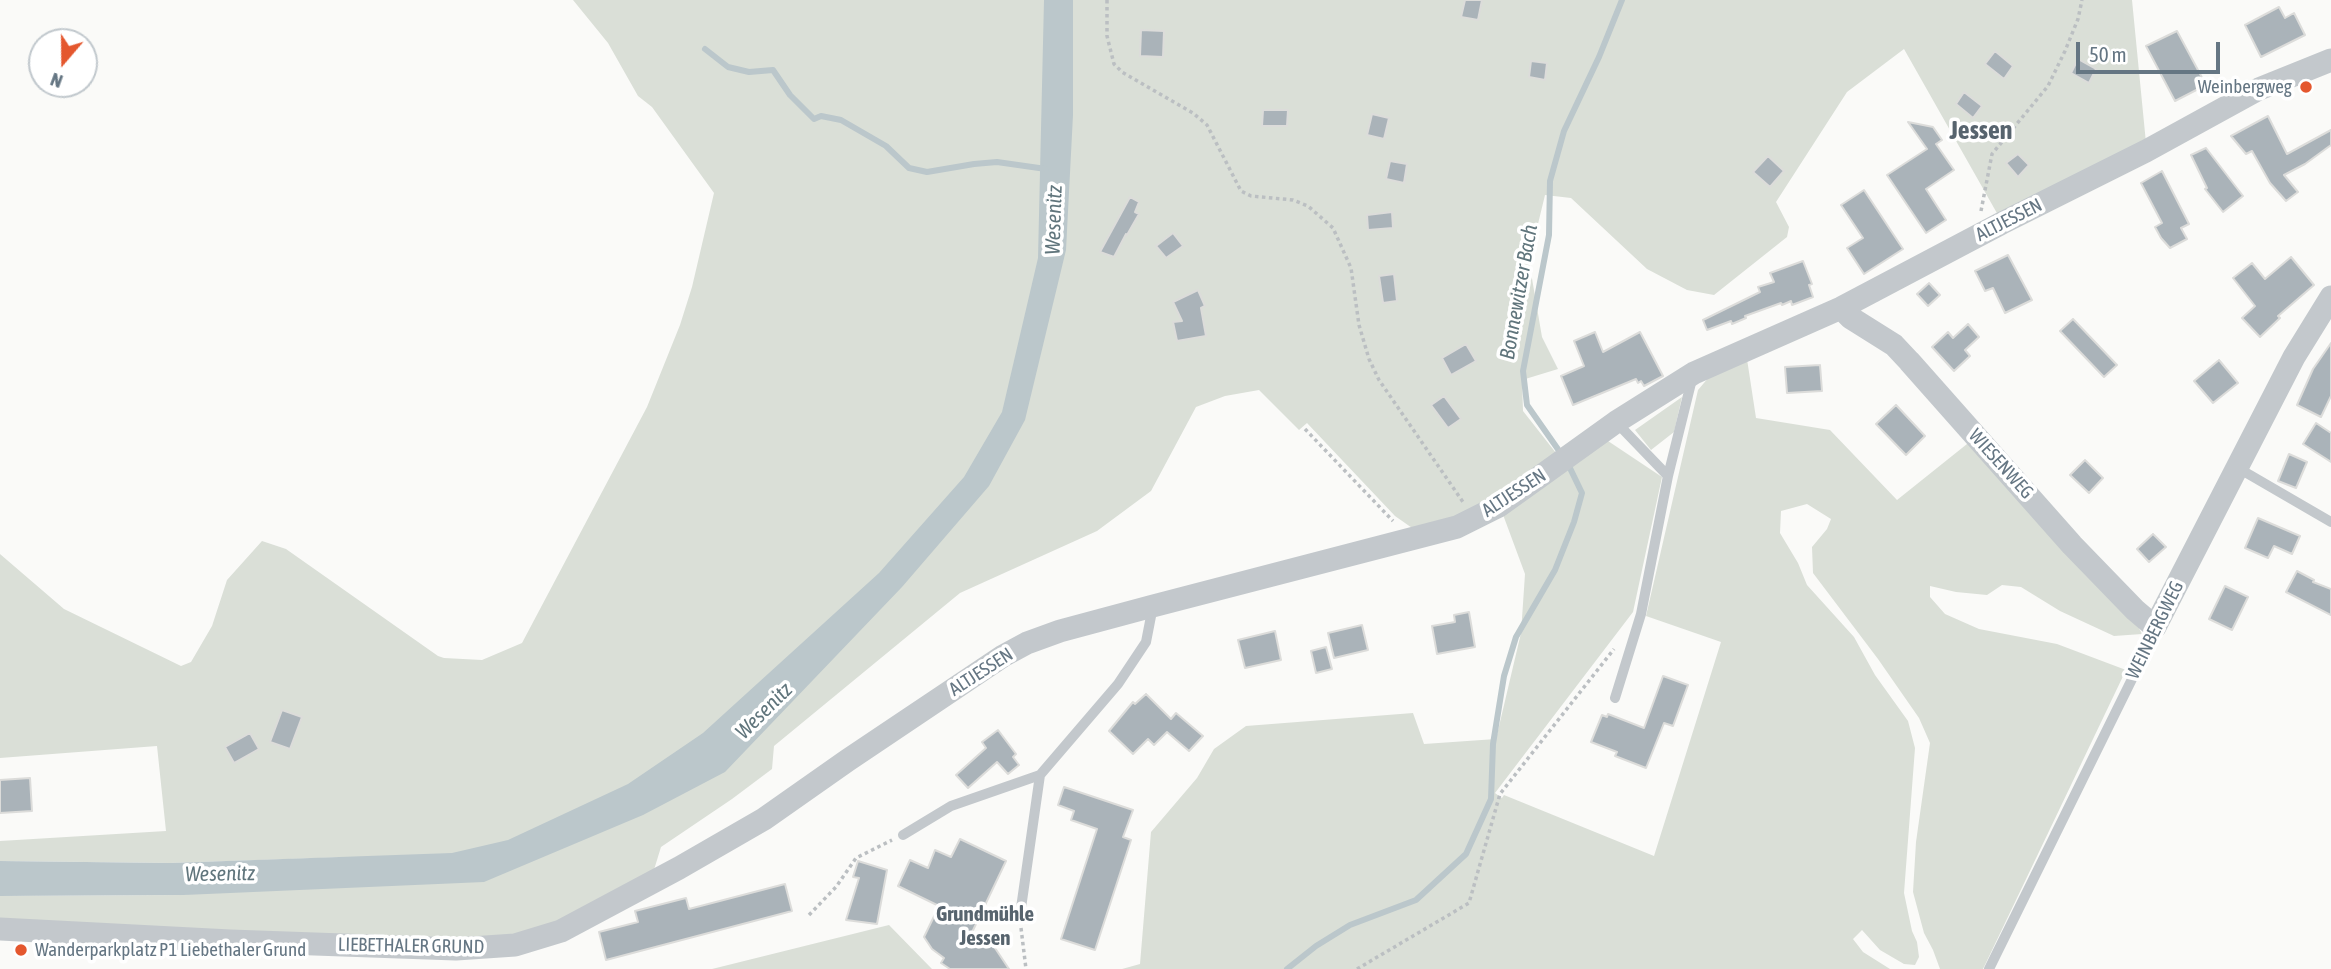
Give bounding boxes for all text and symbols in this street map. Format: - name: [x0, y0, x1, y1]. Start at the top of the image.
- north arrow: [28, 28, 98, 98]
- scale bar: [2079, 28, 2222, 72]
- text: 50 m: [2089, 42, 2127, 66]
- text: N: [47, 69, 66, 93]
- place label: Weinbergweg: [2198, 76, 2292, 98]
- marker: Weinbergweg: [2298, 79, 2314, 95]
- district label: Jessen: [1950, 115, 2012, 147]
- water label: Wesenitz: [1040, 185, 1068, 255]
- street label: ALTJESSEN: [1972, 194, 2046, 246]
- water label: Bonnewitzer Bach: [1495, 223, 1543, 361]
- street label: WIESENWEG: [1964, 424, 2038, 504]
- street label: ALTJESSEN: [1478, 464, 1550, 522]
- street label: WEINBERGWEG: [2121, 577, 2189, 683]
- street label: ALTJESSEN: [945, 643, 1017, 701]
- water label: Wesenitz: [730, 677, 798, 745]
- water label: Wesenitz: [185, 861, 255, 887]
- district label: Grundmühle Jessen: [936, 901, 1034, 951]
- street label: LIEBETHALER GRUND: [338, 933, 484, 959]
- place label: Wanderparkplatz P1 Liebethaler Grund: [35, 939, 306, 961]
- marker: Wanderparkplatz P1 Liebethaler Grund: [13, 942, 29, 958]

